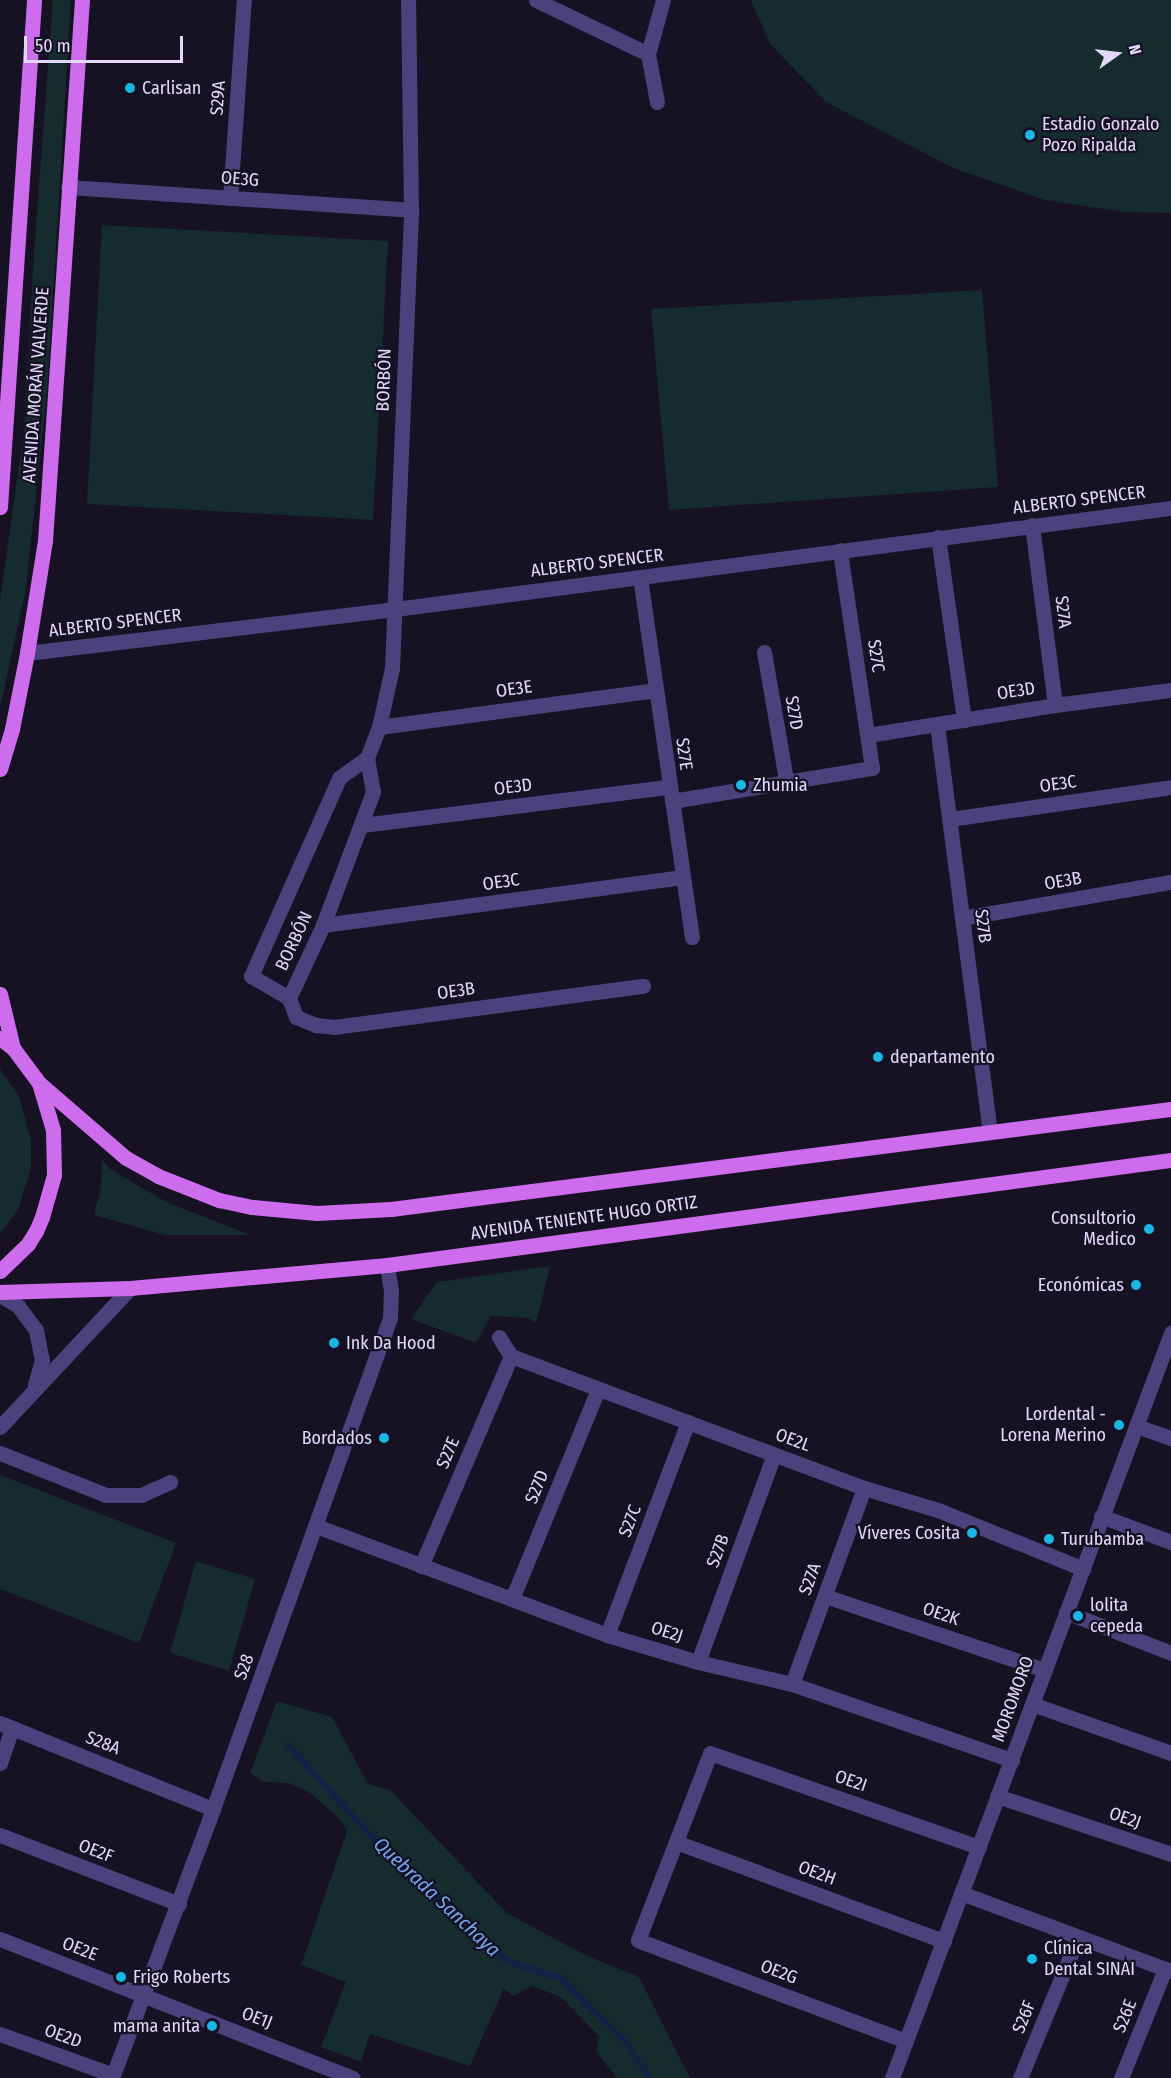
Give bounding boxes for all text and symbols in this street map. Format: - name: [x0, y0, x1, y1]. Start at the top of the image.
- scale bar: [27, 24, 186, 62]
- north arrow: [1087, 24, 1147, 84]
- text: 50 m: [35, 35, 71, 57]
- text: N: [1125, 43, 1145, 56]
- place label: Carlisan: [142, 77, 201, 99]
- street label: S29A: [206, 80, 230, 116]
- marker: Carlisan: [123, 81, 137, 95]
- place label: Estadio Gonzalo Pozo Ripalda: [1042, 114, 1159, 156]
- marker: Estadio Gonzalo Pozo Ripalda: [1023, 128, 1037, 142]
- street label: OE3G: [220, 167, 260, 191]
- street label: AVENIDA MORÁN VALVERDE: [18, 286, 54, 484]
- street label: BORBÓN: [372, 348, 396, 412]
- street label: ALBERTO SPENCER: [1011, 481, 1147, 519]
- street label: ALBERTO SPENCER: [529, 544, 665, 582]
- street label: S27A: [1050, 594, 1076, 630]
- street label: ALBERTO SPENCER: [47, 604, 183, 642]
- street label: S27C: [863, 638, 889, 674]
- street label: OE3E: [495, 676, 533, 702]
- street label: OE3D: [995, 677, 1037, 705]
- street label: S27D: [780, 694, 808, 732]
- street label: S27E: [671, 737, 697, 771]
- street label: OE3C: [1038, 771, 1078, 797]
- street label: OE3D: [493, 774, 533, 800]
- place label: Zhumia: [753, 774, 808, 796]
- marker: Zhumia: [734, 778, 748, 792]
- street label: OE3B: [1043, 867, 1083, 895]
- street label: OE3C: [481, 869, 521, 895]
- street label: BORBÓN: [271, 908, 317, 974]
- street label: S27B: [970, 908, 996, 944]
- street label: OE3B: [436, 978, 476, 1004]
- place label: departamento: [890, 1046, 995, 1068]
- marker: departamento: [871, 1050, 885, 1064]
- street label: AVENIDA TENIENTE HUGO ORTIZ: [469, 1191, 699, 1245]
- place label: Consultorio Medico: [1051, 1208, 1136, 1250]
- marker: Consultorio Medico: [1140, 1220, 1158, 1238]
- place label: Económicas: [1038, 1274, 1124, 1296]
- marker: Económicas: [1129, 1278, 1143, 1292]
- place label: Ink Da Hood: [346, 1332, 436, 1354]
- marker: Ink Da Hood: [327, 1336, 341, 1350]
- place label: Lordental - Lorena Merino: [1000, 1404, 1106, 1446]
- marker: Lordental - Lorena Merino: [1110, 1416, 1128, 1434]
- street label: OE2L: [773, 1424, 813, 1456]
- place label: Bordados: [302, 1427, 372, 1449]
- marker: Bordados: [377, 1431, 391, 1445]
- street label: S27E: [432, 1434, 464, 1472]
- street label: S27D: [521, 1467, 553, 1507]
- street label: S27C: [614, 1502, 646, 1540]
- place label: Víveres Cosita: [858, 1522, 960, 1544]
- marker: Víveres Cosita: [965, 1526, 979, 1540]
- place label: Turubamba: [1061, 1528, 1144, 1550]
- street label: S27B: [702, 1531, 734, 1571]
- marker: Turubamba: [1042, 1532, 1056, 1546]
- street label: S27A: [794, 1560, 826, 1598]
- place label: lolita cepeda: [1090, 1595, 1143, 1638]
- street label: OE2K: [920, 1598, 962, 1630]
- marker: lolita cepeda: [1071, 1609, 1085, 1623]
- street label: OE2J: [648, 1617, 686, 1647]
- street label: S28: [229, 1651, 259, 1683]
- street label: MOROMORO: [988, 1653, 1038, 1745]
- street label: S28A: [83, 1727, 123, 1759]
- street label: OE2I: [832, 1766, 870, 1796]
- street label: OE2J: [1106, 1803, 1144, 1833]
- water label: Quebrada Sanchaya: [369, 1832, 505, 1962]
- street label: OE2F: [76, 1835, 116, 1867]
- street label: OE2H: [795, 1856, 839, 1890]
- street label: OE2E: [59, 1932, 101, 1966]
- place label: Clínica Dental SINAI: [1044, 1938, 1135, 1980]
- marker: Clínica Dental SINAI: [1025, 1952, 1039, 1966]
- street label: OE2G: [757, 1955, 801, 1989]
- place label: Frigo Roberts: [133, 1966, 230, 1988]
- marker: Frigo Roberts: [114, 1970, 128, 1984]
- street label: S26E: [1109, 1996, 1141, 2036]
- street label: S26F: [1008, 1997, 1040, 2037]
- street label: OE1J: [239, 2002, 275, 2034]
- place label: mama anita: [113, 2015, 200, 2037]
- street label: OE2D: [41, 2019, 85, 2053]
- marker: mama anita: [205, 2019, 219, 2033]

